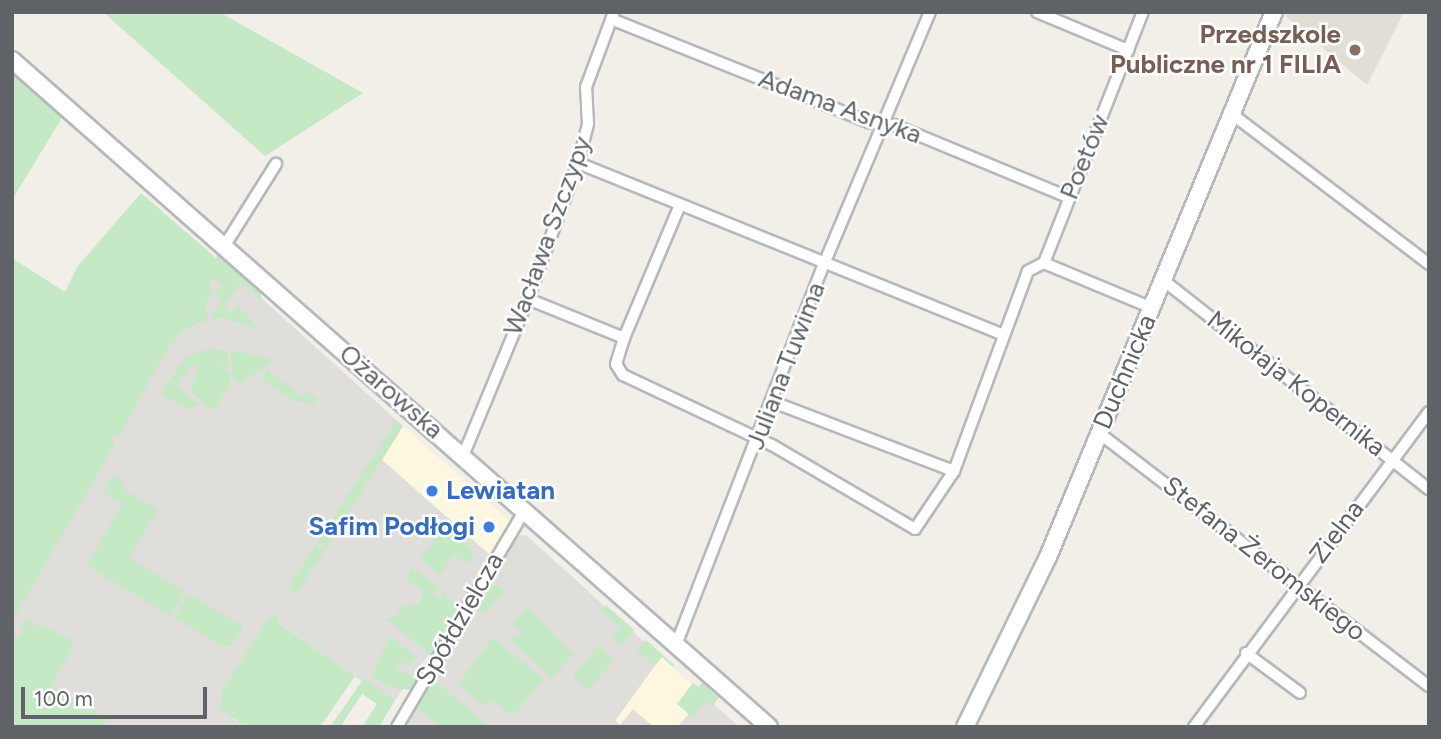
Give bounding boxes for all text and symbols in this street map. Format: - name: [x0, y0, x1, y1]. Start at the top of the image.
- place label: Przedszkole Publiczne nr 1 FILIA: [1110, 19, 1341, 80]
- marker: Przedszkole Publiczne nr 1 FILIA: [1347, 42, 1363, 58]
- street label: Adama Asnyka: [754, 63, 926, 151]
- street label: Poetów: [1054, 110, 1116, 204]
- street label: Wacława Szczypy: [498, 132, 598, 340]
- street label: Juliana Tuwima: [740, 278, 832, 454]
- street label: Mikołaja Kopernika: [1201, 305, 1391, 463]
- street label: Duchnicka: [1087, 310, 1163, 434]
- street label: Ożarowska: [333, 338, 449, 446]
- street label: Stefana Żeromskiego: [1156, 470, 1372, 648]
- place label: Lewiatan: [446, 475, 555, 507]
- marker: Lewiatan: [424, 483, 440, 499]
- street label: Zielna: [1303, 495, 1371, 569]
- place label: Safim Podłogi: [308, 511, 475, 543]
- marker: Safim Podłogi: [481, 519, 497, 535]
- street label: Spółdzielcza: [410, 547, 510, 691]
- scale bar: [24, 672, 210, 716]
- text: 100 m: [34, 686, 93, 711]

